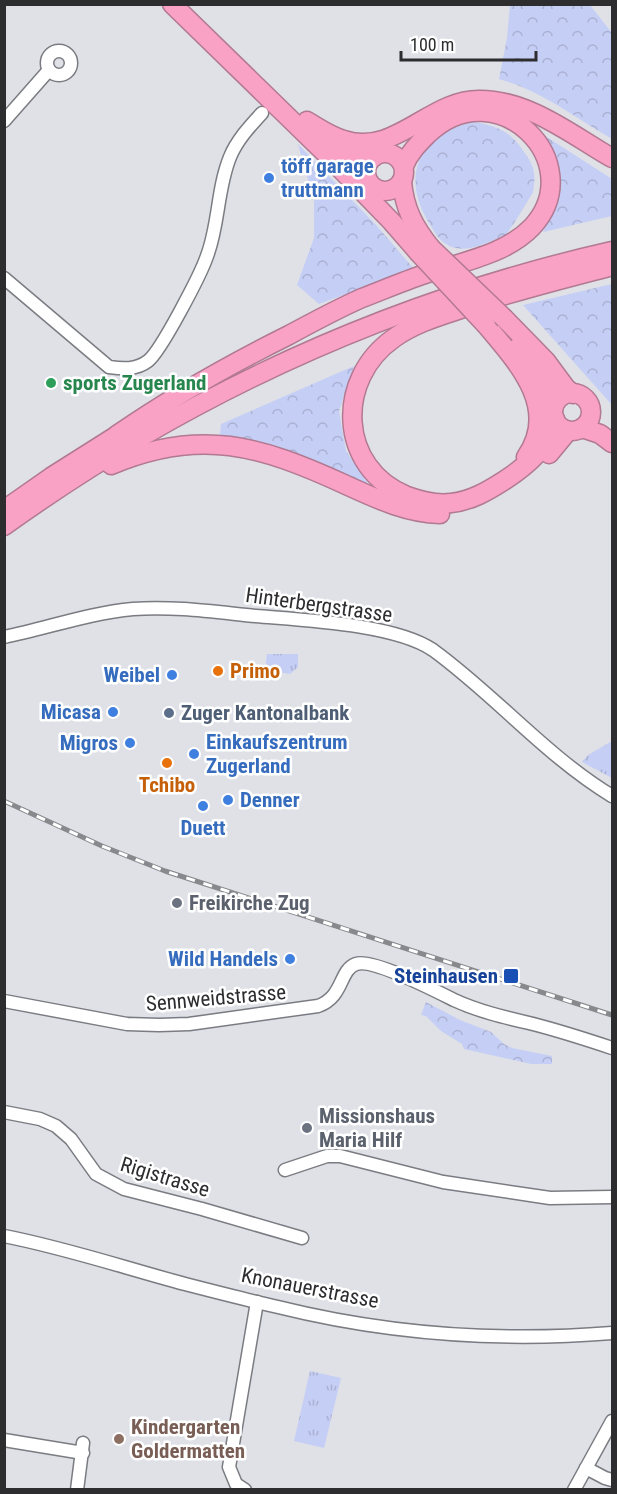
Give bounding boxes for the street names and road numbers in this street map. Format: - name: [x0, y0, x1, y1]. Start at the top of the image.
- street label: Hinterbergstrasse: [244, 583, 394, 627]
- street label: Sennweidstrasse: [145, 980, 287, 1016]
- street label: Rigistrasse: [118, 1152, 213, 1202]
- street label: Knonauerstrasse: [239, 1263, 381, 1313]

